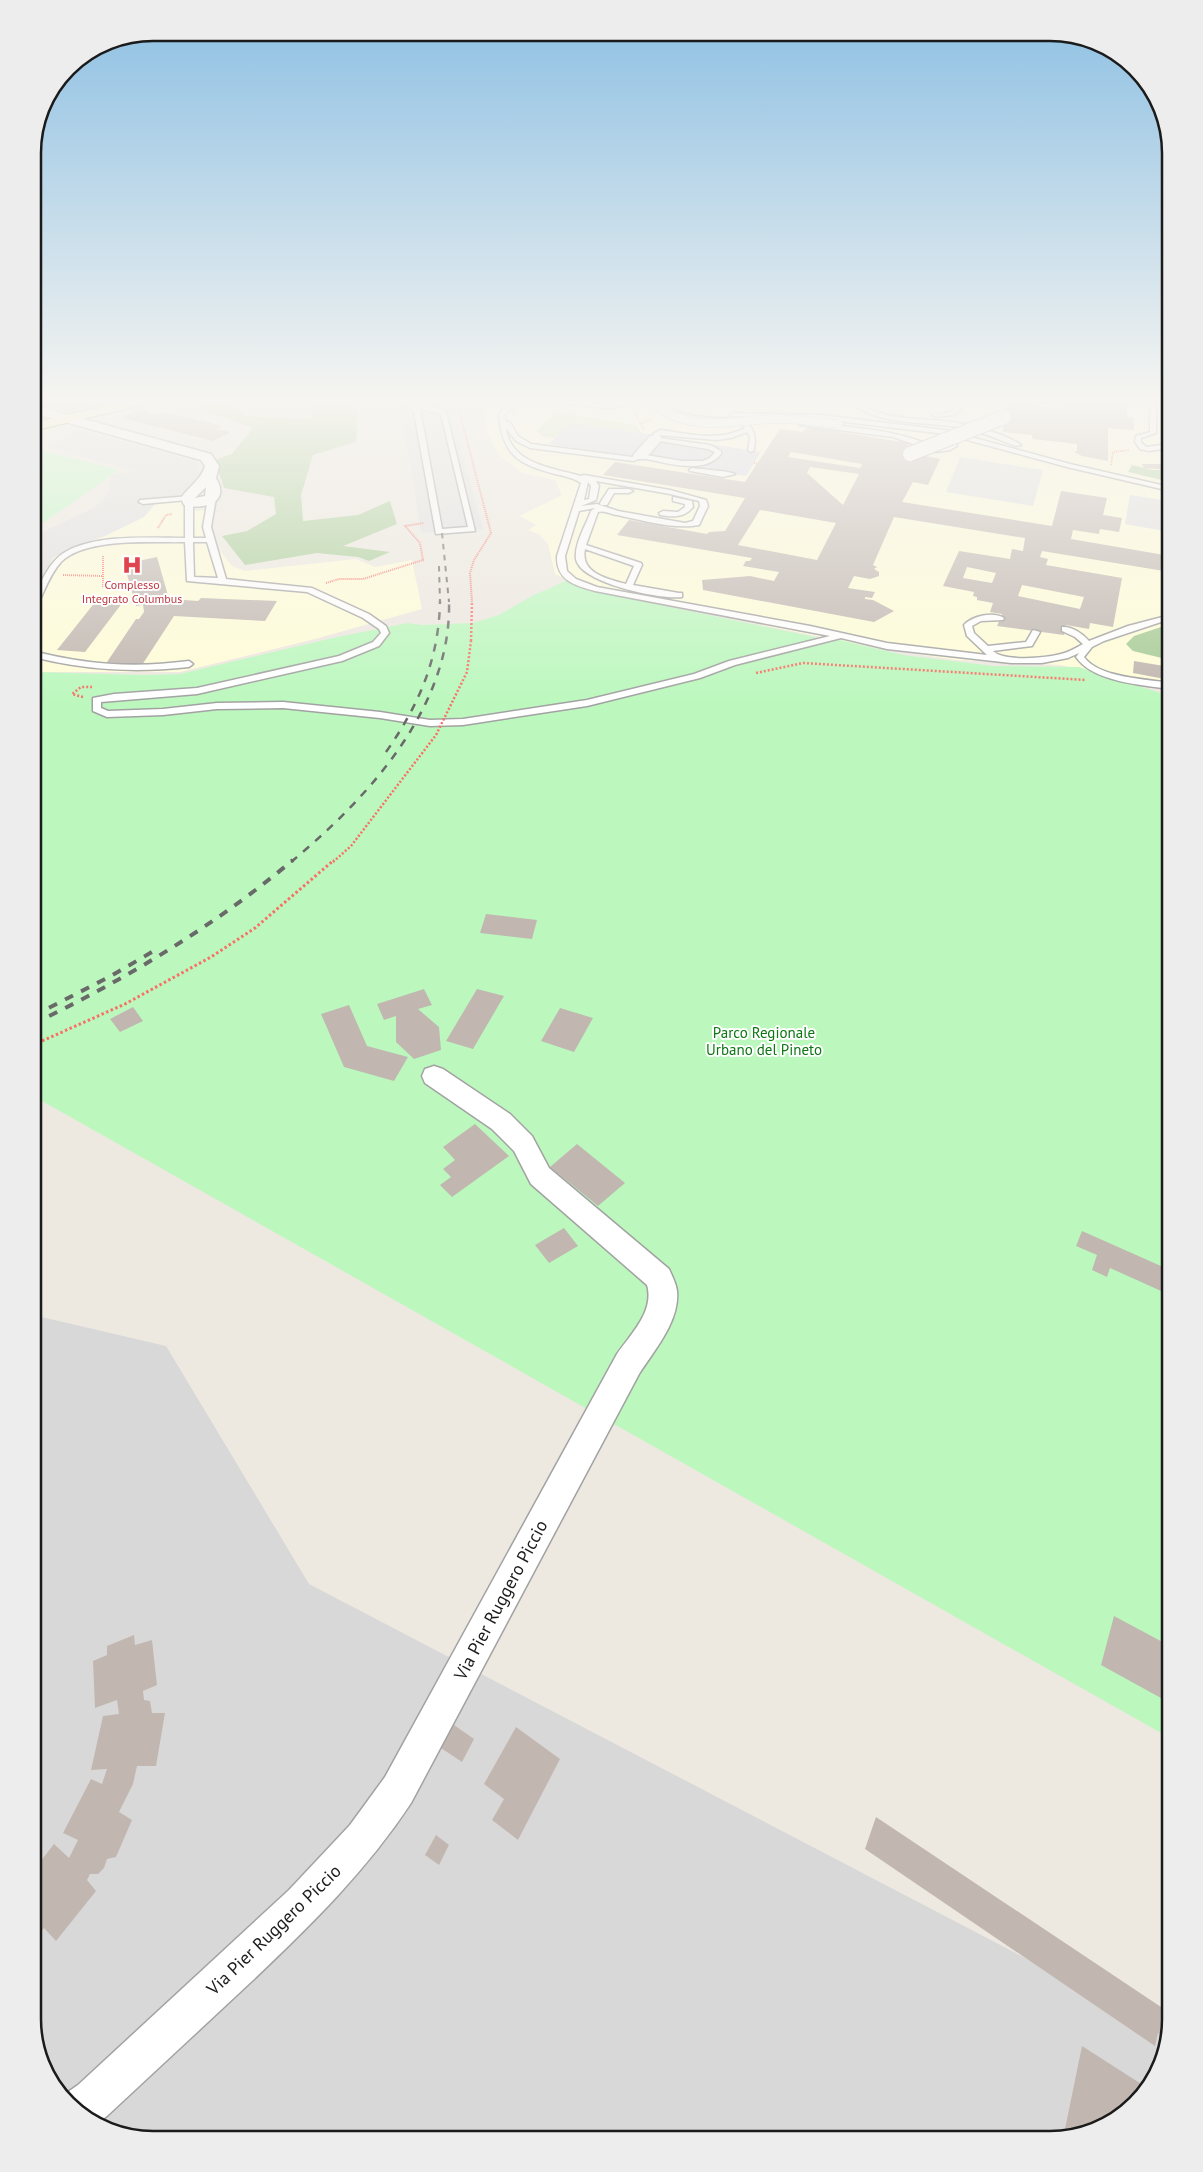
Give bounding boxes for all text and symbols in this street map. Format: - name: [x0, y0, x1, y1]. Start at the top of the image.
- hospital icon: Complesso Integrato Columbus: [121, 554, 143, 576]
- place label: Complesso Integrato Columbus: [82, 577, 182, 606]
- park label: Parco Regionale Urbano del Pineto: [706, 1023, 822, 1059]
- street label: Via Pier Ruggero Piccio: [448, 1516, 553, 1685]
- street label: Via Pier Ruggero Piccio: [201, 1859, 346, 2001]

